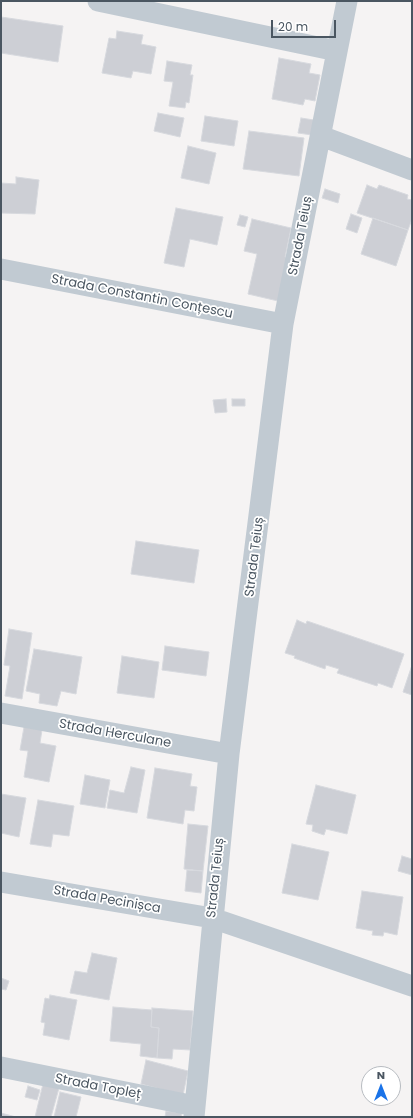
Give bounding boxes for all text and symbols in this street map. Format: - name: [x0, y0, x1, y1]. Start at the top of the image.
- scale bar: [273, 12, 338, 38]
- text: 20 m: [278, 18, 308, 35]
- street label: Strada Teiuș: [286, 195, 316, 277]
- street label: Strada Constantin Conțescu: [50, 272, 234, 322]
- street label: Strada Teiuș: [242, 516, 268, 598]
- street label: Strada Herculane: [58, 716, 172, 752]
- street label: Strada Teiuș: [204, 837, 228, 919]
- street label: Strada Pecinișca: [52, 883, 162, 917]
- north arrow: [361, 1066, 401, 1106]
- text: N: [377, 1067, 385, 1083]
- street label: Strada Topleț: [54, 1071, 142, 1103]

